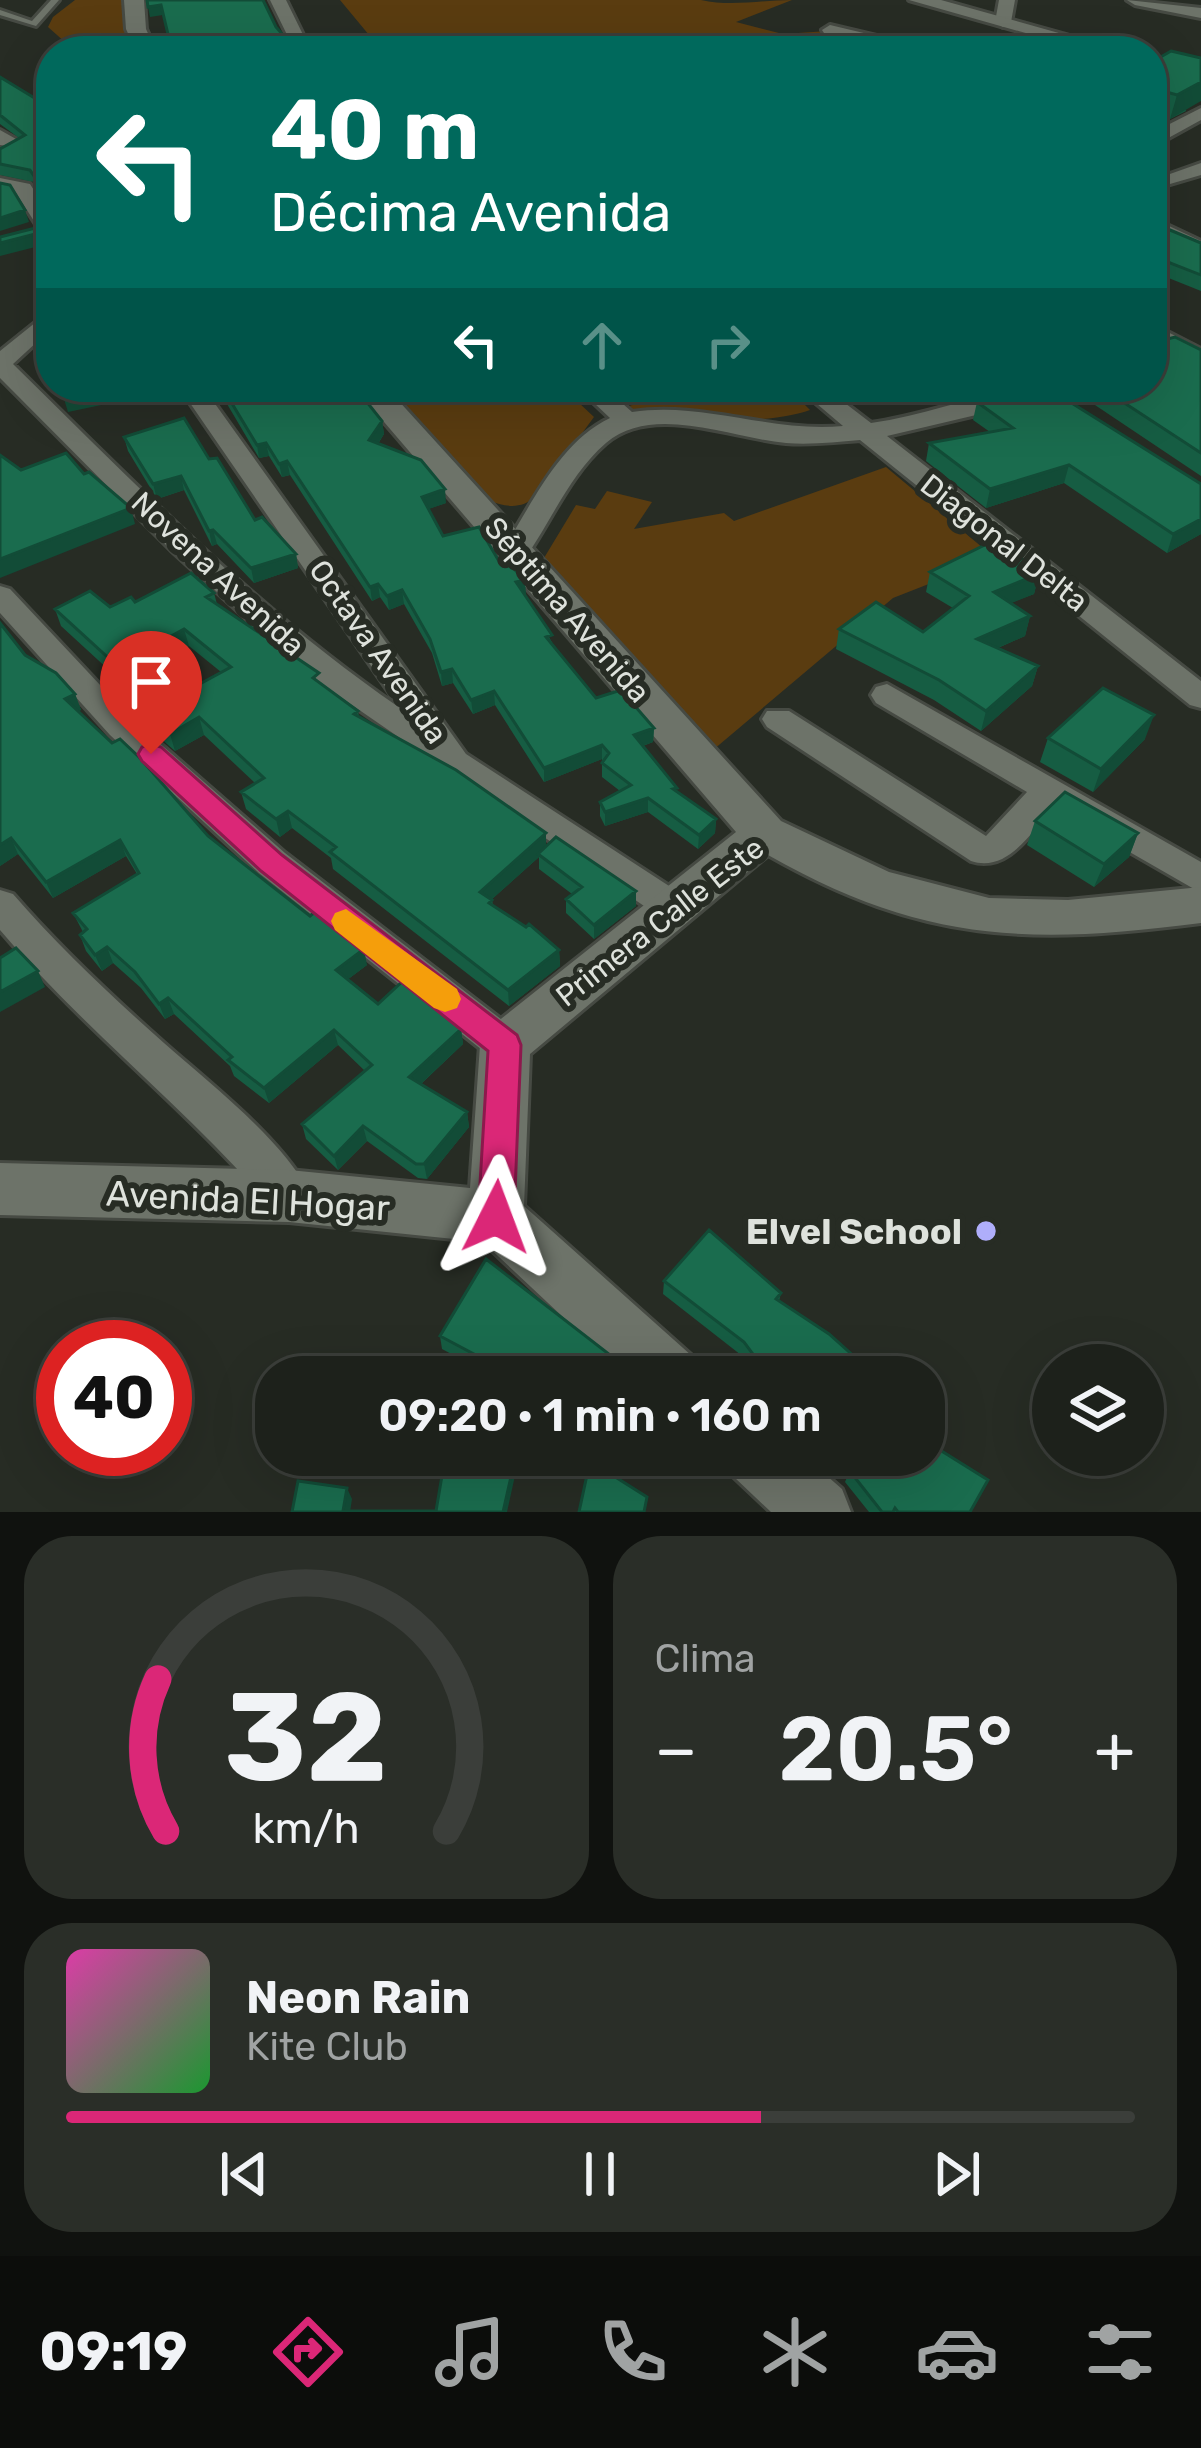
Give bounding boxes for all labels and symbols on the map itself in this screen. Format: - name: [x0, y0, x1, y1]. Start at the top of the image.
- street label: Diagonal Delta: [913, 467, 1095, 619]
- street label: Novena Avenida: [124, 485, 312, 663]
- street label: Séptima Avenida: [477, 510, 657, 710]
- street label: Octava Avenida: [301, 553, 455, 751]
- pin: [100, 631, 202, 754]
- street label: Primera Calle Este: [549, 830, 771, 1014]
- position arrow: [433, 1154, 559, 1280]
- street label: Avenida El Hogar: [105, 1172, 391, 1229]
- place label: Elvel School: [746, 1210, 962, 1253]
- marker: Elvel School: [973, 1218, 999, 1244]
- speed limit sign: 40: [36, 1320, 192, 1476]

